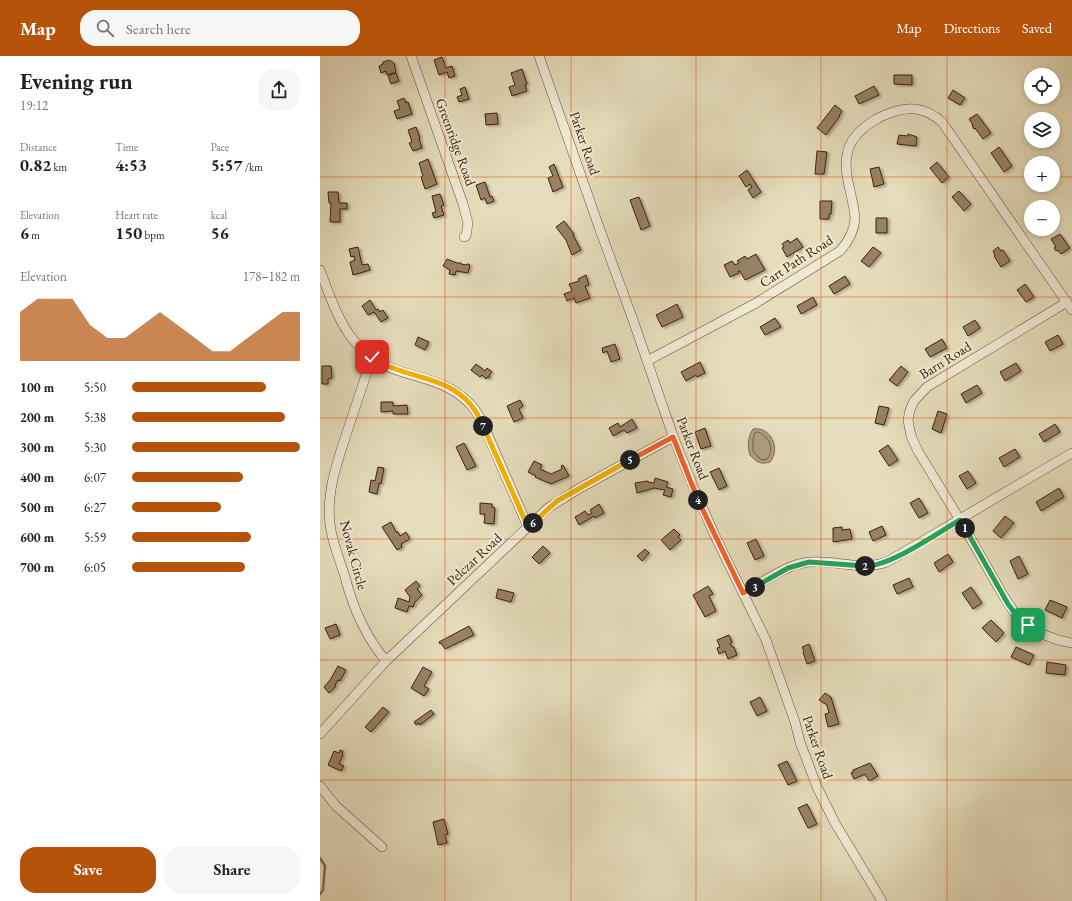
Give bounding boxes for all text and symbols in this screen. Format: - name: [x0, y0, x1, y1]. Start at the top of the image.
- search box: [80, 10, 360, 46]
- text: Map: [20, 16, 56, 41]
- icon: search: [94, 17, 116, 39]
- text: Search here: [126, 19, 191, 38]
- text: Map: [896, 19, 922, 37]
- text: Directions: [944, 19, 1000, 37]
- text: Saved: [1022, 19, 1052, 37]
- text: Evening run: [20, 67, 133, 96]
- map controls: [1024, 68, 1060, 236]
- button: locate: [1024, 68, 1060, 104]
- button: share: [258, 69, 300, 111]
- street label: Greenridge Road: [432, 96, 480, 189]
- text: 19:12: [20, 97, 48, 114]
- street label: Parker Road: [566, 109, 605, 178]
- button: layers: [1024, 112, 1060, 148]
- text: Distance: [20, 140, 57, 154]
- text: Time: [115, 140, 138, 154]
- text: Pace: [211, 140, 229, 154]
- text: 0.82: [20, 154, 51, 176]
- text: 4:53: [115, 154, 147, 176]
- text: 5:57: [211, 154, 242, 176]
- button: +: [1024, 156, 1060, 192]
- text: km: [51, 160, 67, 174]
- text: /km: [242, 160, 263, 174]
- button: −: [1024, 200, 1060, 236]
- text: Elevation: [20, 208, 60, 222]
- text: Heart rate: [115, 208, 158, 222]
- text: kcal: [211, 208, 227, 222]
- text: 6: [20, 222, 29, 244]
- text: 150: [115, 222, 142, 244]
- text: 56: [211, 222, 229, 244]
- text: m: [29, 228, 40, 242]
- text: bpm: [142, 228, 164, 242]
- street label: Cart Path Road: [756, 230, 837, 291]
- text: Elevation: [20, 268, 67, 285]
- text: 178–182 m: [243, 268, 300, 285]
- street label: Barn Road: [916, 337, 975, 383]
- pin: [355, 340, 389, 374]
- icon: check: [361, 346, 383, 368]
- text: 100 m: [20, 379, 54, 396]
- text: 5:50: [84, 379, 106, 396]
- text: 200 m: [20, 409, 54, 426]
- text: 5:38: [84, 409, 106, 426]
- street label: Parker Road: [673, 414, 714, 483]
- pin: 7: [473, 416, 493, 436]
- text: 7: [480, 419, 486, 433]
- text: 300 m: [20, 439, 54, 456]
- text: 5:30: [84, 439, 106, 456]
- pin: 5: [620, 450, 640, 470]
- text: 5: [627, 453, 633, 467]
- text: 400 m: [20, 469, 54, 486]
- text: 6:07: [84, 469, 106, 486]
- pin: 4: [688, 490, 708, 510]
- text: 4: [695, 493, 701, 507]
- text: 500 m: [20, 499, 54, 516]
- text: 6:27: [84, 499, 106, 516]
- pin: 6: [523, 513, 543, 533]
- text: 6: [530, 516, 536, 530]
- street label: Novak Circle: [336, 518, 372, 592]
- pin: 1: [955, 518, 975, 538]
- text: 1: [962, 521, 968, 535]
- street label: Pelczar Road: [443, 528, 506, 589]
- text: 600 m: [20, 529, 54, 546]
- text: 5:59: [84, 529, 106, 546]
- pin: 2: [855, 556, 875, 576]
- text: 700 m: [20, 559, 54, 576]
- text: 6:05: [84, 559, 106, 576]
- text: 2: [862, 559, 868, 573]
- pin: 3: [745, 577, 765, 597]
- text: 3: [752, 580, 758, 594]
- pin: [1011, 608, 1045, 642]
- icon: arrive: [1017, 614, 1039, 636]
- street label: Parker Road: [799, 713, 838, 782]
- button: Save: [20, 847, 156, 893]
- button: Share: [164, 847, 300, 893]

